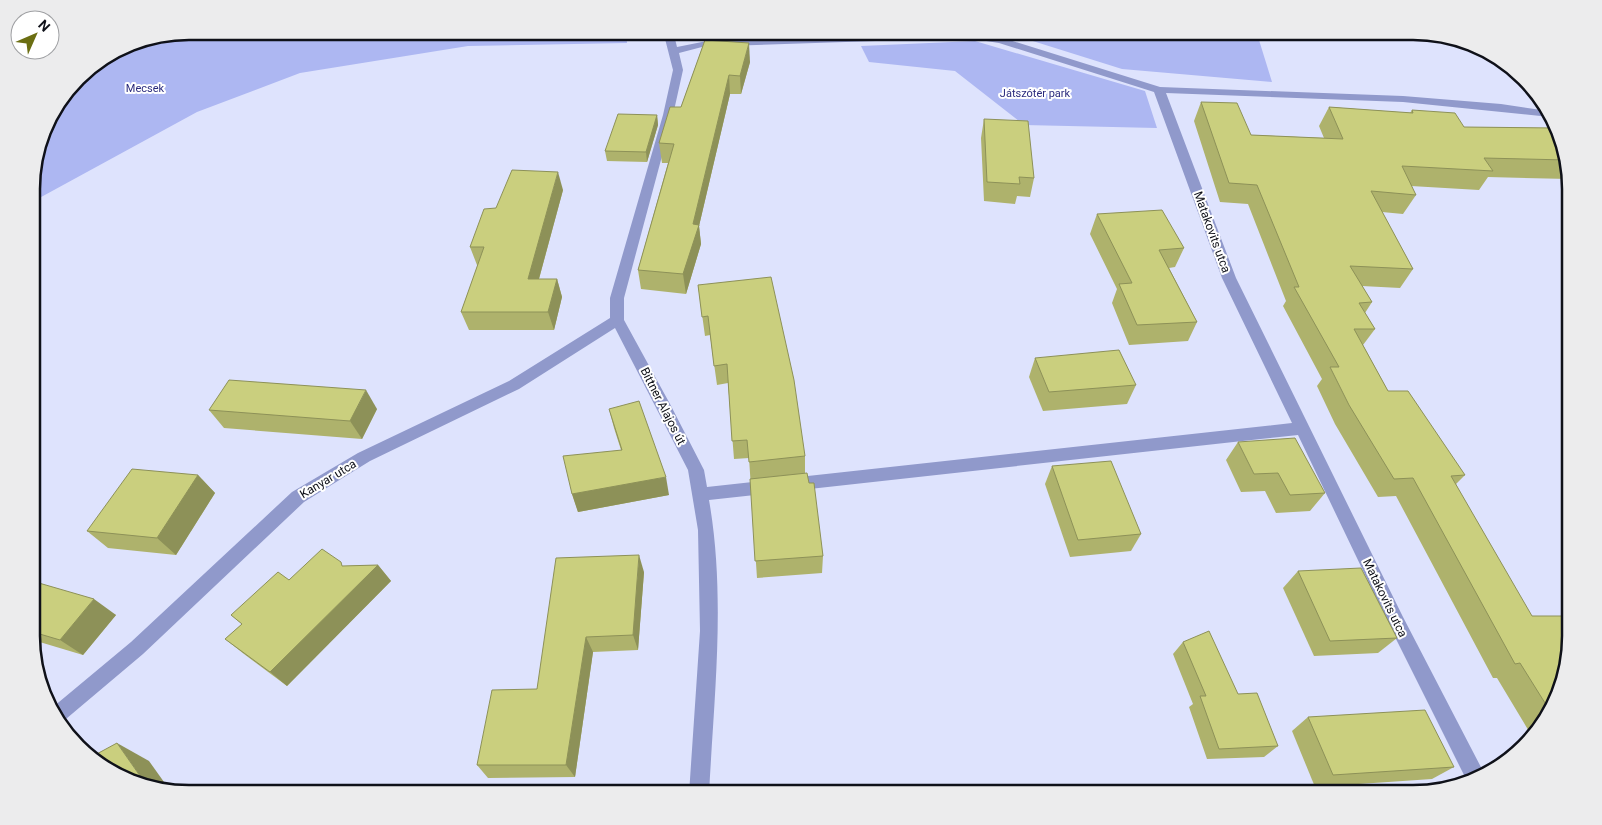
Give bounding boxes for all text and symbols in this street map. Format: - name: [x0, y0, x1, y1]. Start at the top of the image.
- north arrow: [10, 10, 60, 60]
- text: N: [35, 17, 53, 35]
- park label: Mecsek: [126, 82, 165, 95]
- park label: Játszótér park: [1000, 87, 1071, 100]
- street label: Matakovits utca: [1191, 189, 1233, 275]
- street label: Bittner Alajos út: [637, 365, 689, 447]
- street label: Kanyar utca: [297, 457, 359, 501]
- street label: Matakovits utca: [1360, 557, 1410, 639]

